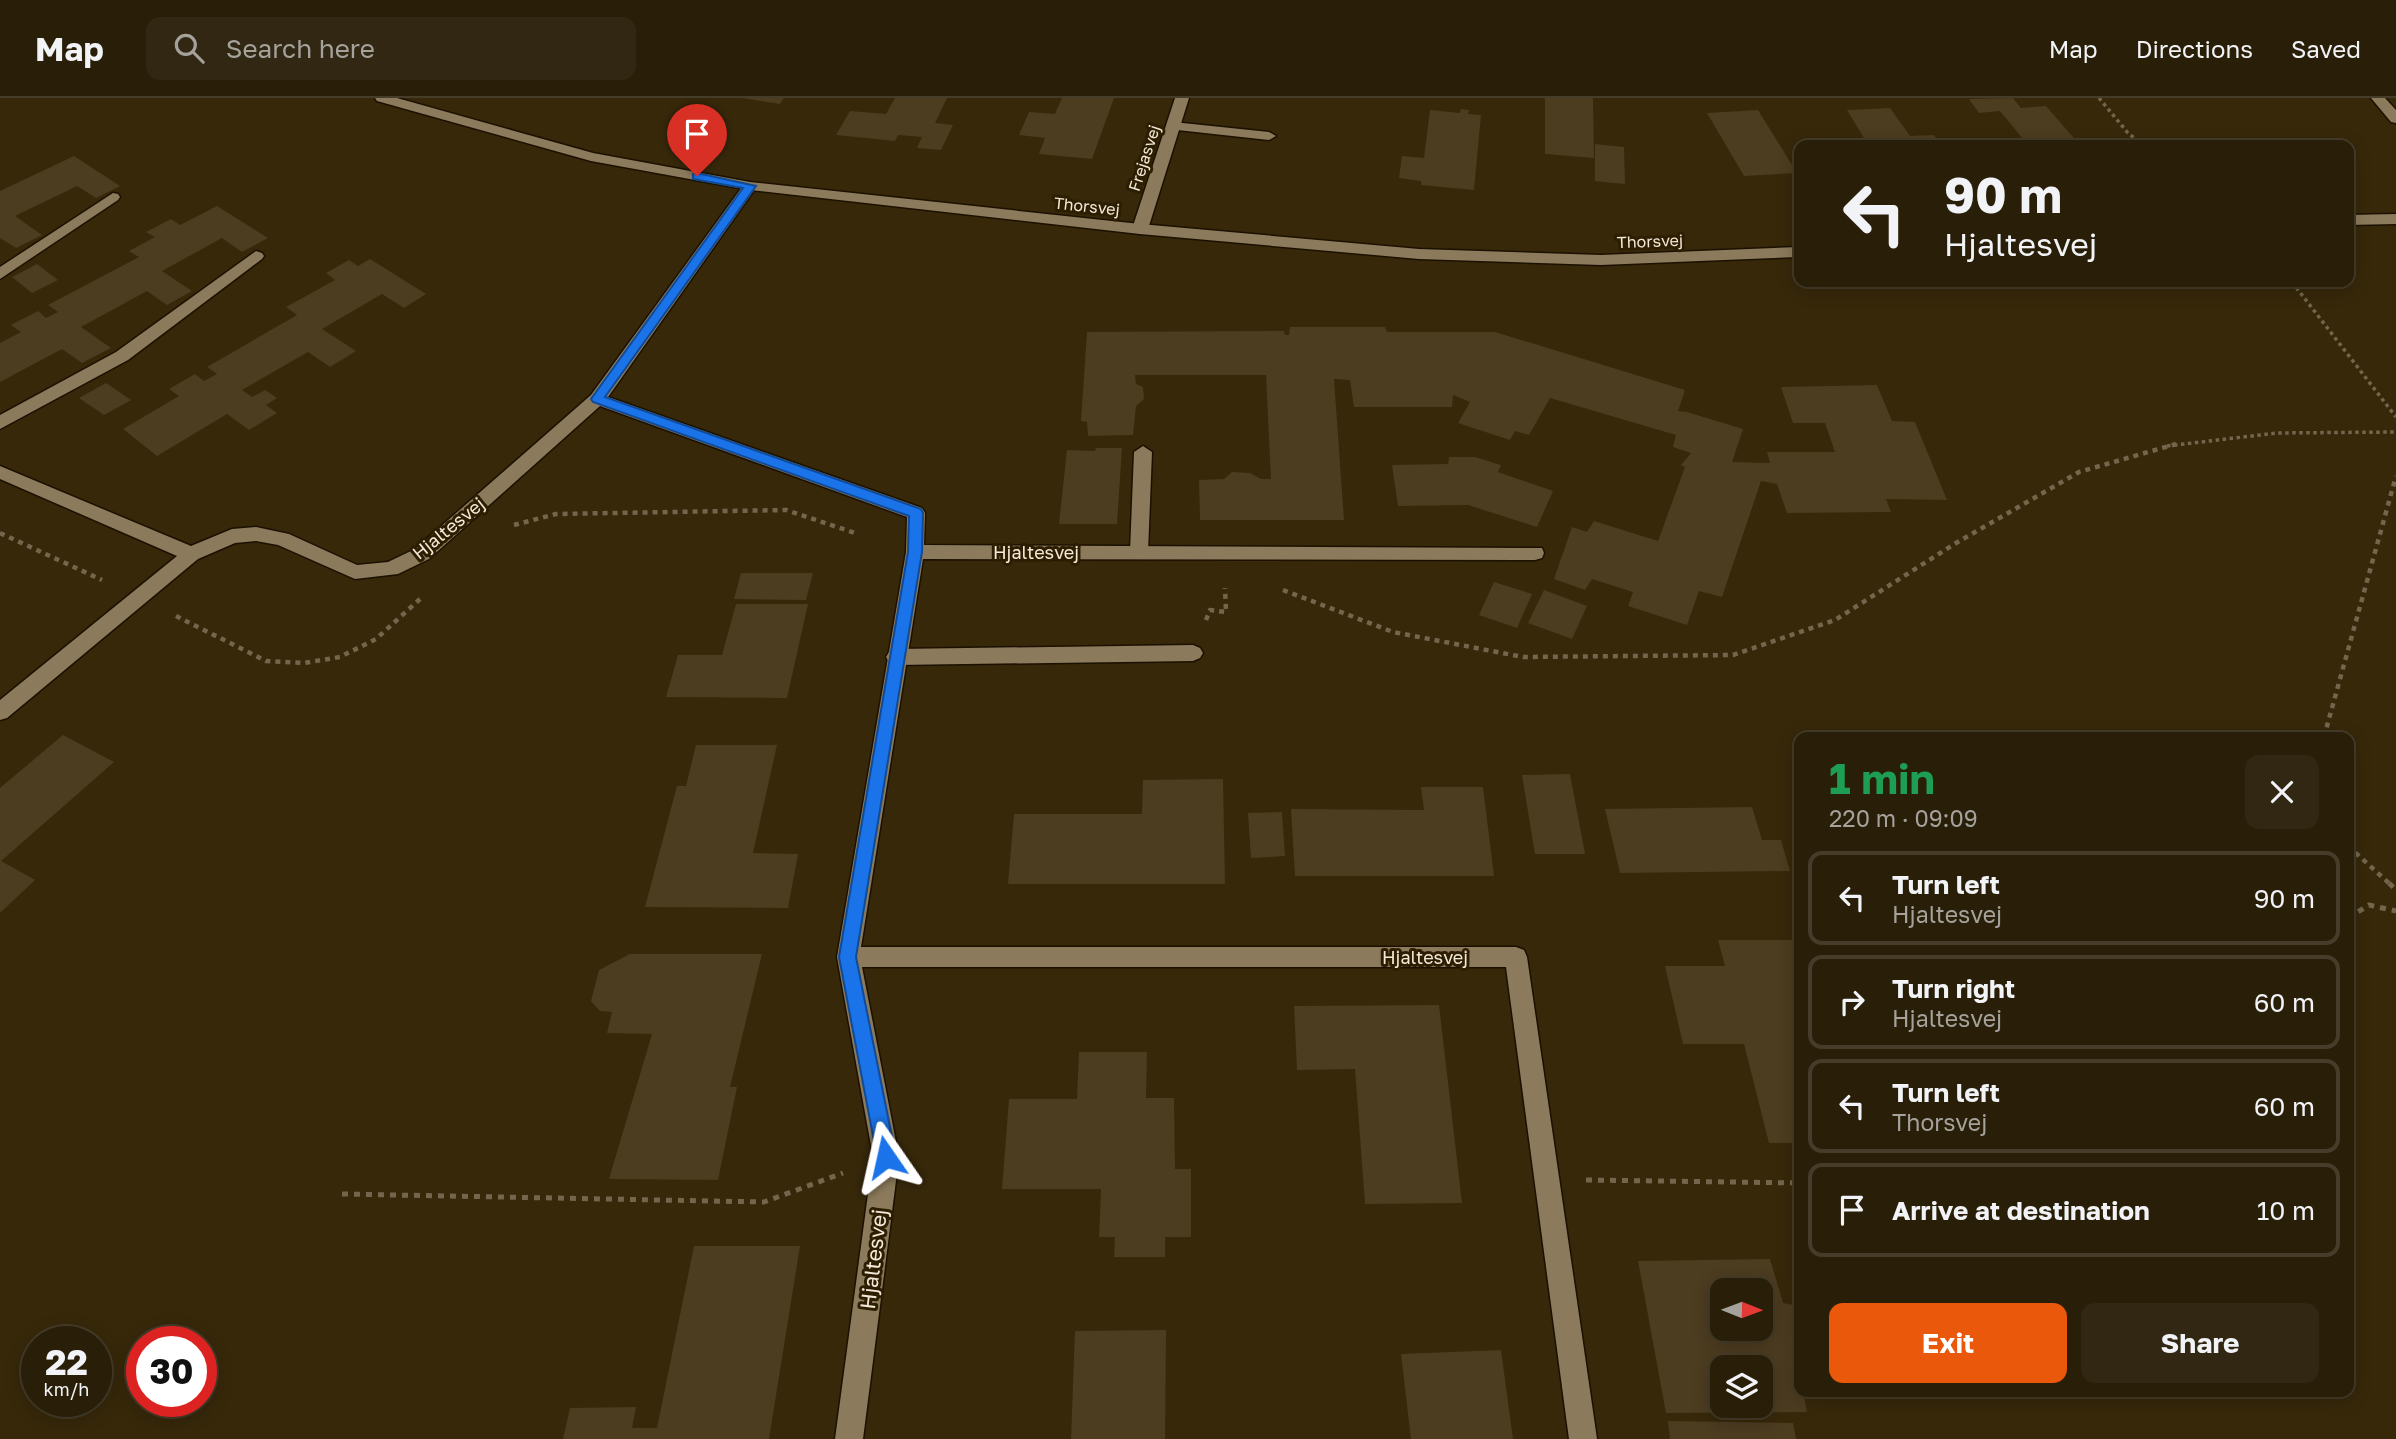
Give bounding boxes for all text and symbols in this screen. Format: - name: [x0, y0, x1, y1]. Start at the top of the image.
- search box: [146, 17, 636, 80]
- text: Map: [35, 29, 104, 68]
- icon: search: [170, 29, 208, 67]
- text: Search here: [226, 33, 375, 64]
- text: Map: [2049, 34, 2098, 63]
- text: Directions: [2136, 34, 2253, 63]
- text: Saved: [2291, 34, 2361, 63]
- pin: [667, 104, 727, 176]
- icon: arrive: [678, 115, 716, 153]
- street label: Frejasvej: [1124, 122, 1164, 194]
- text: 90 m: [1944, 165, 2062, 224]
- icon: left: [1829, 168, 1920, 259]
- street label: Thorsvej: [1053, 193, 1121, 219]
- text: Hjaltesvej: [1944, 225, 2097, 263]
- street label: Thorsvej: [1617, 230, 1683, 252]
- street label: Hjaltesvej: [408, 492, 488, 564]
- street label: Hjaltesvej: [993, 541, 1079, 563]
- text: 1 min: [1829, 753, 1935, 803]
- button: close: [2245, 755, 2319, 829]
- text: 220 m · 09:09: [1829, 804, 1978, 832]
- text: Turn left: [1892, 869, 2000, 900]
- icon: left: [1833, 879, 1871, 917]
- text: 90 m: [2254, 883, 2315, 914]
- text: Hjaltesvej: [1892, 900, 2002, 928]
- street label: Hjaltesvej: [1382, 946, 1468, 968]
- text: Turn right: [1892, 973, 2015, 1004]
- icon: right: [1833, 983, 1871, 1021]
- text: 60 m: [2254, 987, 2315, 1018]
- text: Hjaltesvej: [1892, 1004, 2002, 1032]
- text: Turn left: [1892, 1077, 2000, 1108]
- icon: left: [1833, 1087, 1871, 1125]
- text: 60 m: [2254, 1091, 2315, 1122]
- text: Thorsvej: [1892, 1108, 1987, 1136]
- position arrow: [849, 1120, 923, 1194]
- icon: arrive: [1833, 1191, 1871, 1229]
- text: Arrive at destination: [1892, 1195, 2150, 1226]
- text: 10 m: [2257, 1195, 2315, 1226]
- street label: Hjaltesvej: [854, 1207, 892, 1311]
- north arrow: [1710, 1278, 1773, 1340]
- map controls: [1710, 1278, 1773, 1418]
- button: Exit: [1829, 1303, 2067, 1383]
- button: Share: [2081, 1303, 2319, 1383]
- speed limit sign: 30: [126, 1326, 217, 1417]
- text: 22: [45, 1341, 88, 1383]
- button: layers: [1710, 1355, 1773, 1418]
- text: km/h: [44, 1378, 89, 1400]

